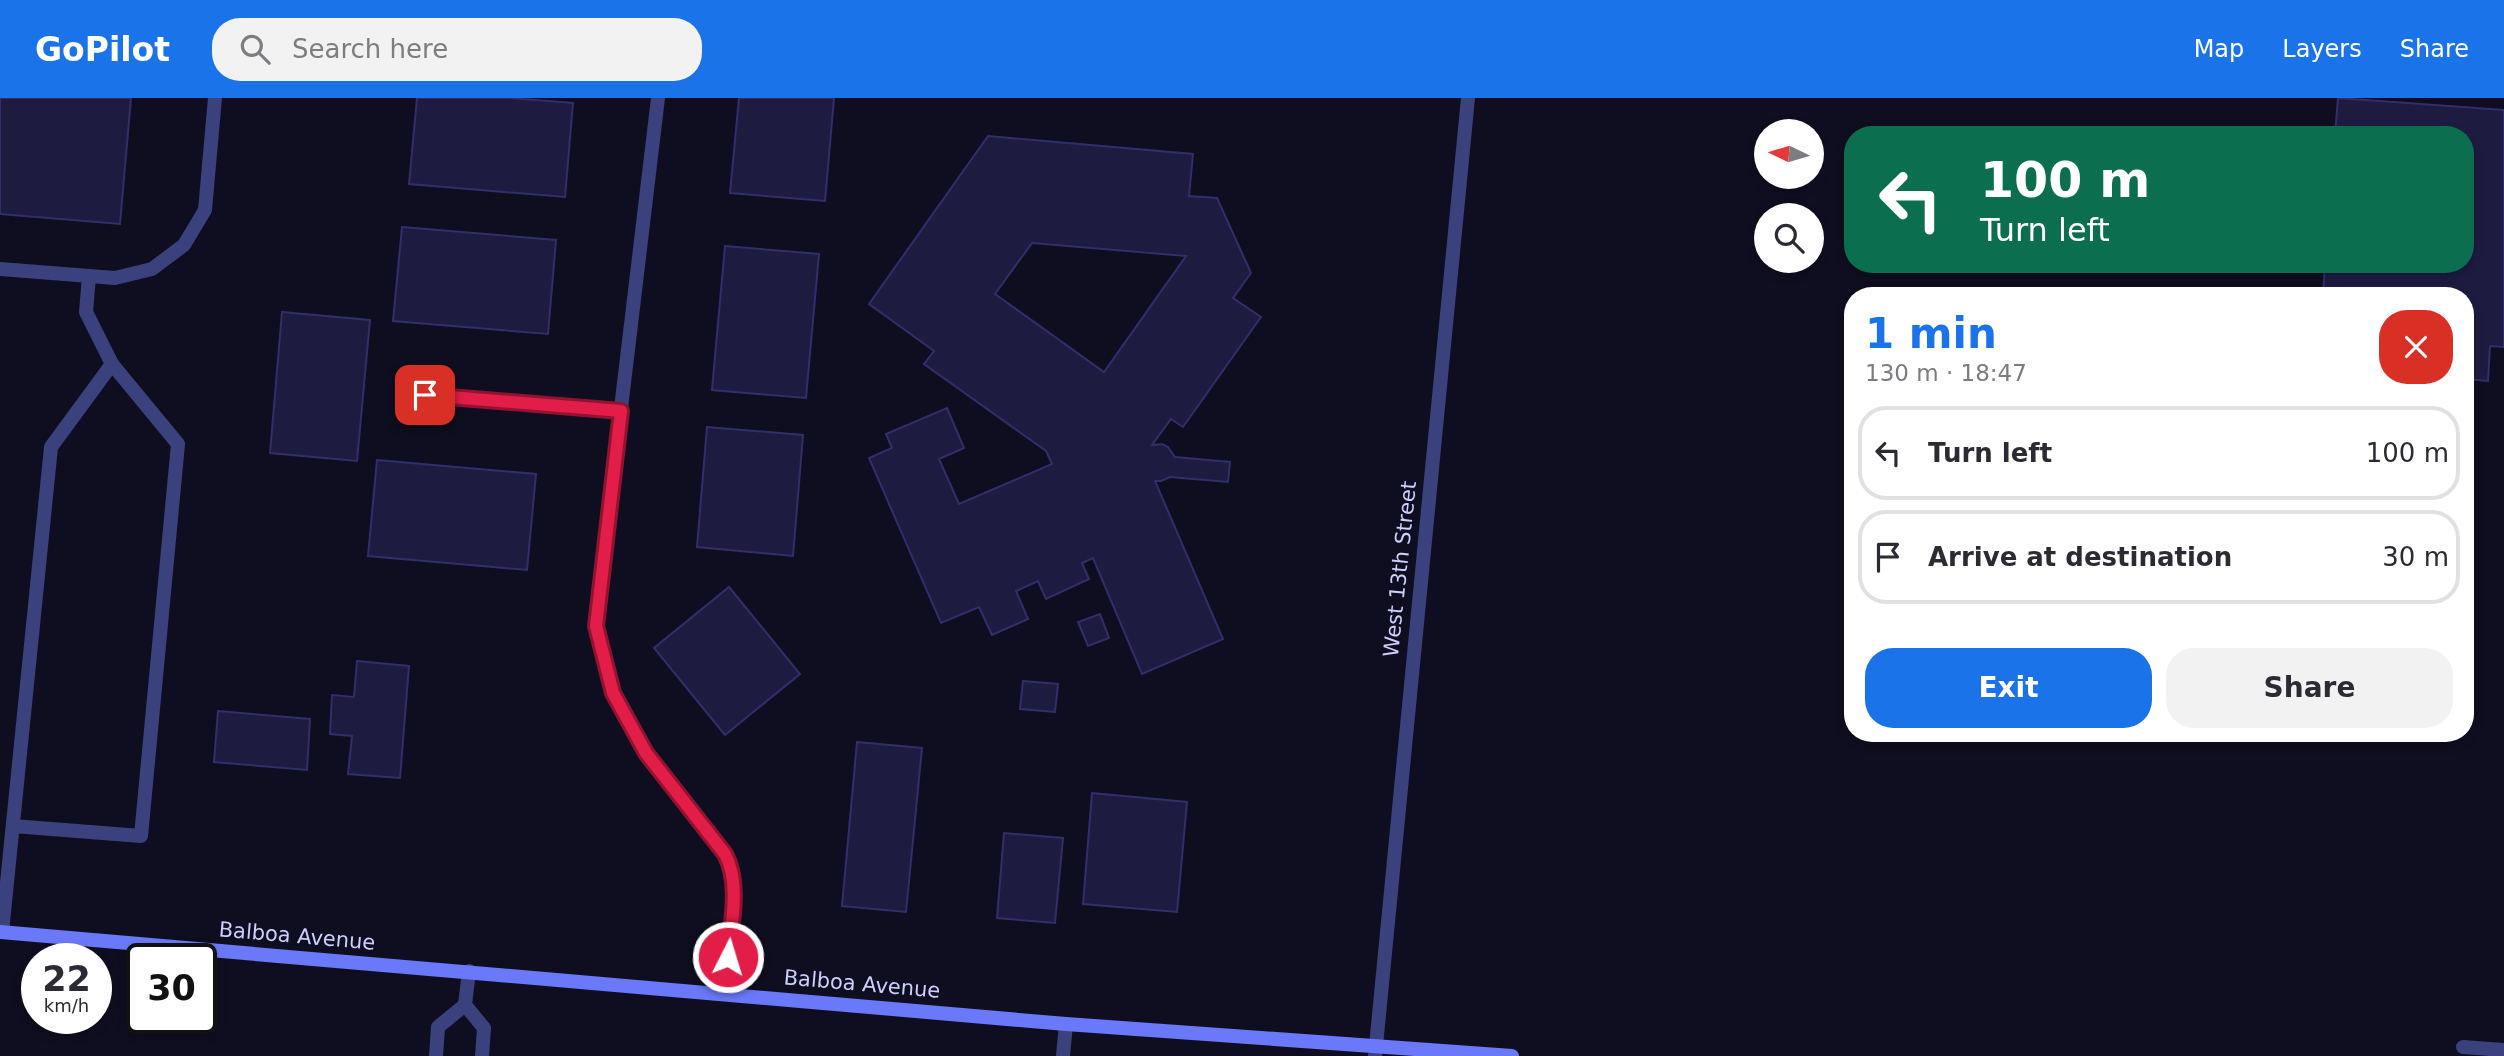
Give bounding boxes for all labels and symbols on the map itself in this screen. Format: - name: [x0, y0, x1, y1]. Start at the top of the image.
- north arrow: [1754, 119, 1824, 189]
- pin: [395, 365, 455, 425]
- street label: West 13th Street: [1379, 480, 1421, 658]
- street label: Balboa Avenue: [218, 917, 376, 955]
- position arrow: [691, 920, 765, 994]
- speed limit sign: 30: [126, 943, 217, 1034]
- street label: Balboa Avenue: [783, 965, 941, 1003]

